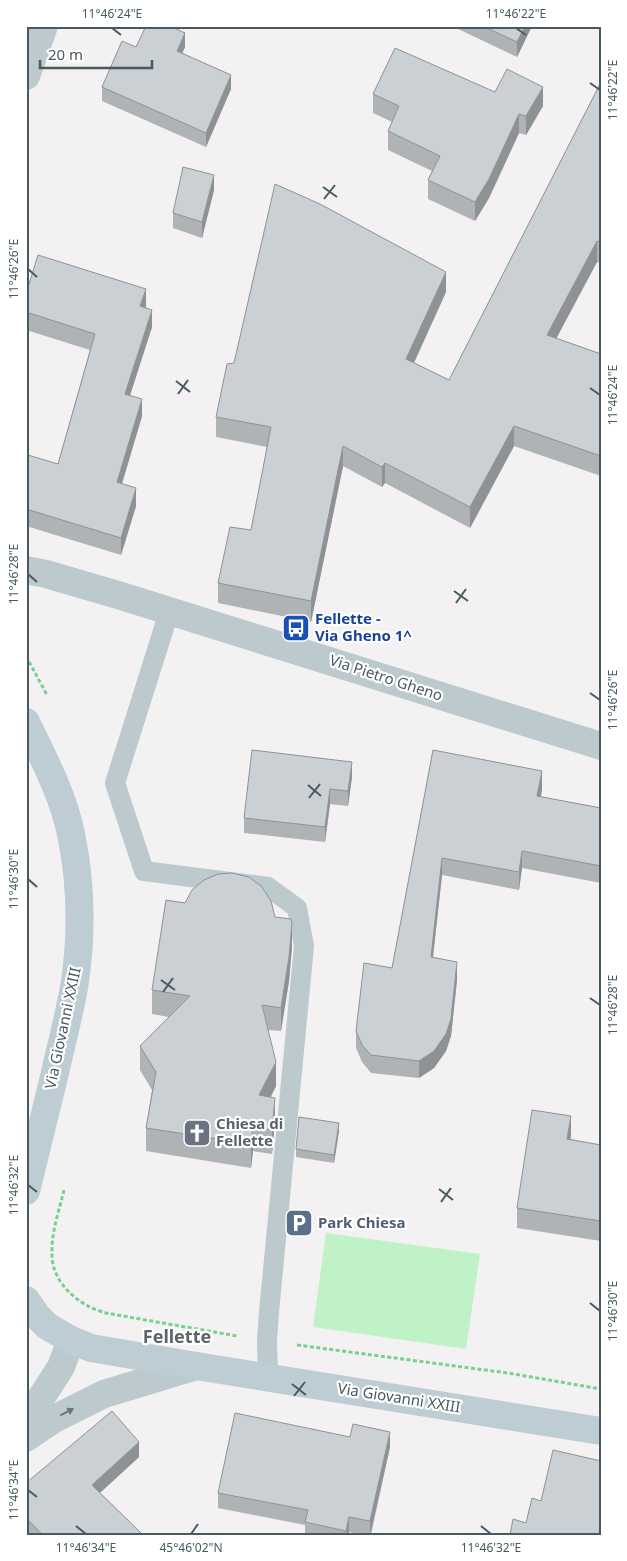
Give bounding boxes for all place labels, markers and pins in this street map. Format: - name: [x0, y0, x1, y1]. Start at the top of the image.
- place label: Fellette - Via Gheno 1^: [315, 608, 412, 645]
- bus stop icon: Fellette - Via Gheno 1^: [281, 613, 311, 643]
- place label: Chiesa di Fellette: [216, 1113, 283, 1150]
- church icon: Chiesa di Fellette: [182, 1118, 212, 1148]
- parking icon: Park Chiesa: [284, 1208, 314, 1238]
- place label: Park Chiesa: [318, 1212, 406, 1232]

